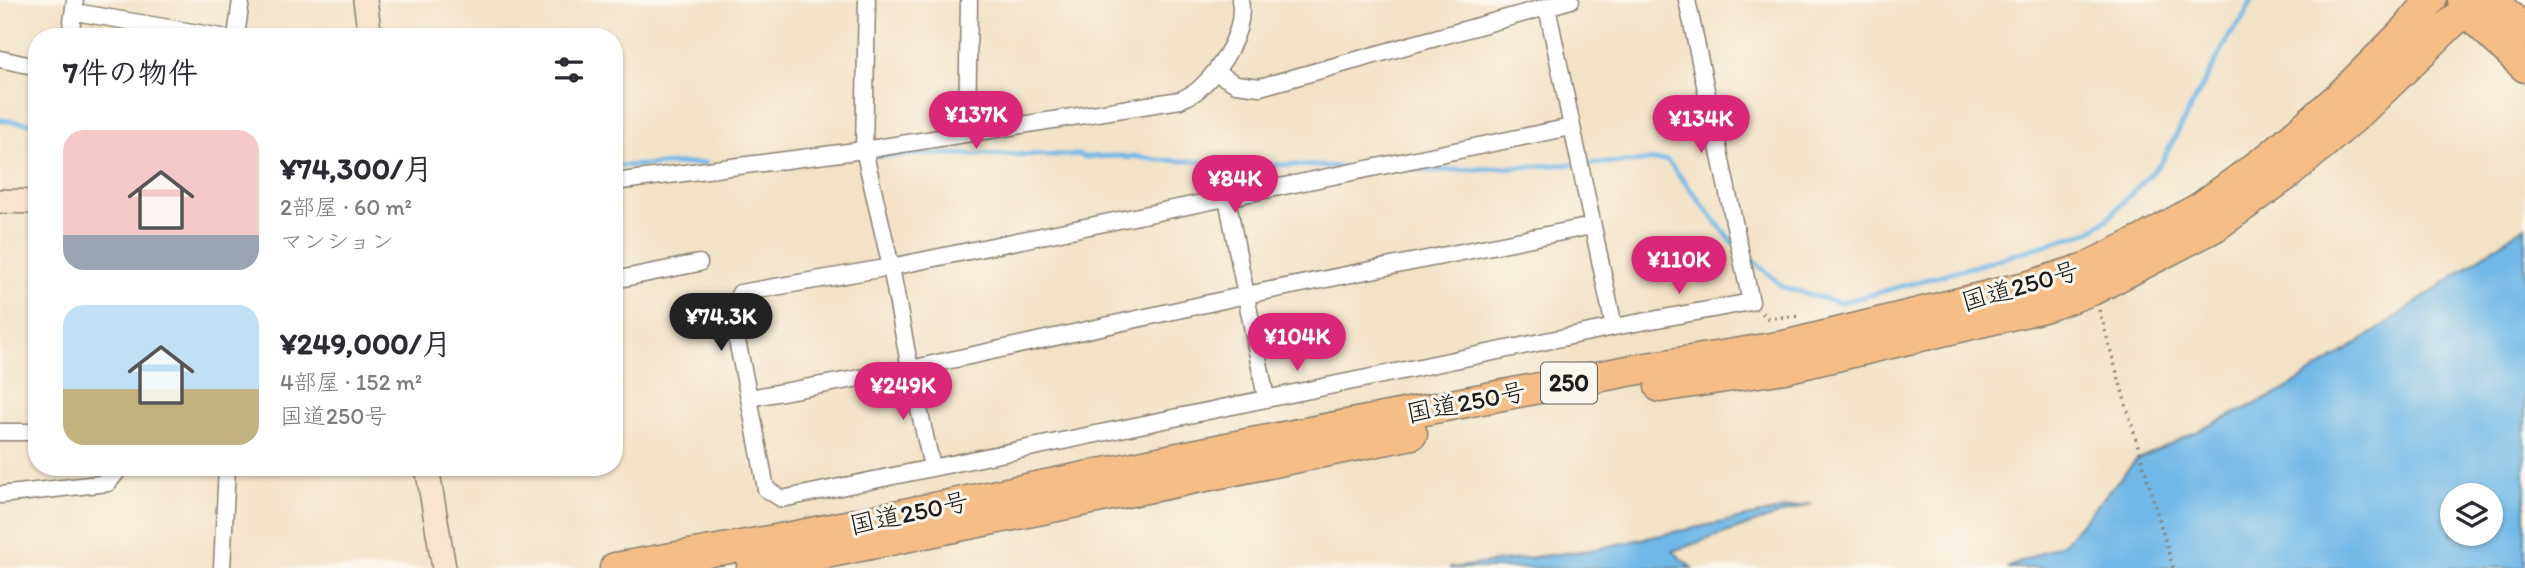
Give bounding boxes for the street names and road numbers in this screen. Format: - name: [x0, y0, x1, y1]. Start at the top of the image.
- street label: 国道250号: [1957, 254, 2083, 318]
- road number: 250: [1541, 362, 1597, 404]
- street label: 国道250号: [1403, 375, 1529, 429]
- street label: 国道250号: [846, 485, 972, 541]

